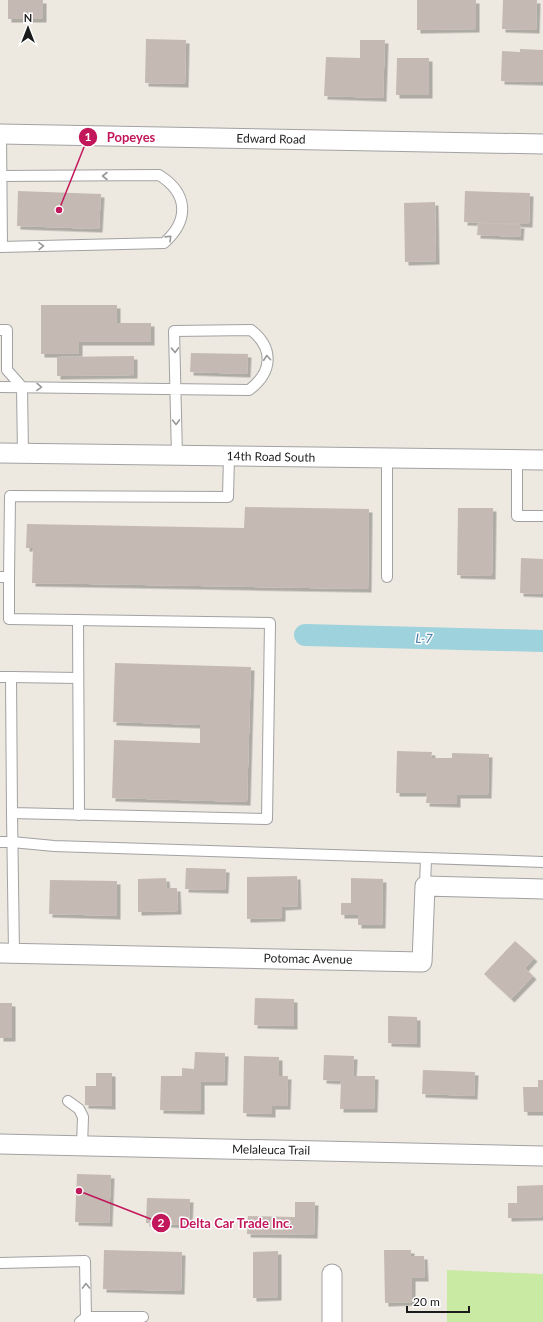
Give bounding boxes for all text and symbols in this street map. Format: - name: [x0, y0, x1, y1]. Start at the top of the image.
- north arrow: [8, 8, 48, 48]
- text: N: [24, 11, 32, 24]
- callout: Popeyes: [78, 125, 163, 150]
- text: 1: [85, 129, 92, 144]
- text: Popeyes: [107, 129, 156, 145]
- street label: Edward Road: [236, 130, 306, 147]
- one-way arrow: [102, 172, 108, 180]
- one-way arrow: [164, 235, 172, 243]
- one-way arrow: [38, 241, 44, 250]
- one-way arrow: [170, 347, 179, 353]
- one-way arrow: [263, 355, 272, 361]
- one-way arrow: [36, 383, 42, 391]
- one-way arrow: [172, 419, 180, 425]
- street label: 14th Road South: [227, 448, 315, 465]
- water label: L-7: [415, 630, 433, 646]
- street label: Potomac Avenue: [264, 950, 352, 967]
- street label: Melaleuca Trail: [232, 1141, 310, 1158]
- callout: Delta Car Trade Inc.: [151, 1211, 301, 1236]
- text: 2: [158, 1215, 165, 1230]
- text: Delta Car Trade Inc.: [180, 1215, 292, 1231]
- one-way arrow: [82, 1283, 90, 1289]
- scale bar: [407, 1288, 469, 1314]
- text: 20 m: [413, 1294, 440, 1309]

